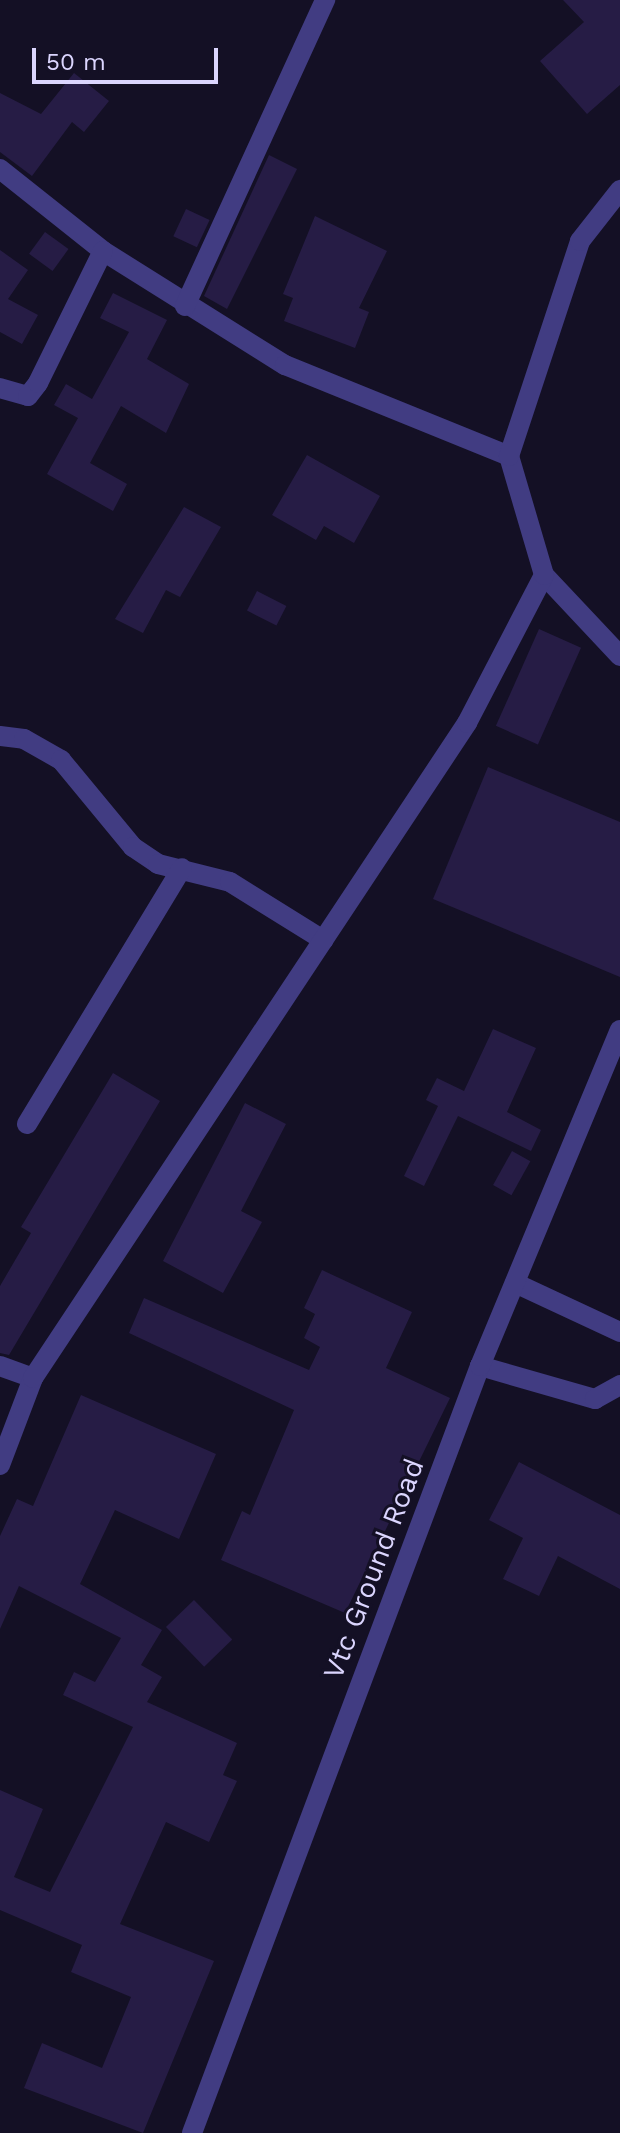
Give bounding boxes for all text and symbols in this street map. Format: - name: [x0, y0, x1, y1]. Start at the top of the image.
- scale bar: [36, 32, 222, 82]
- text: 50 m: [46, 48, 106, 76]
- street label: Vtc Ground Road: [317, 1454, 431, 1684]

